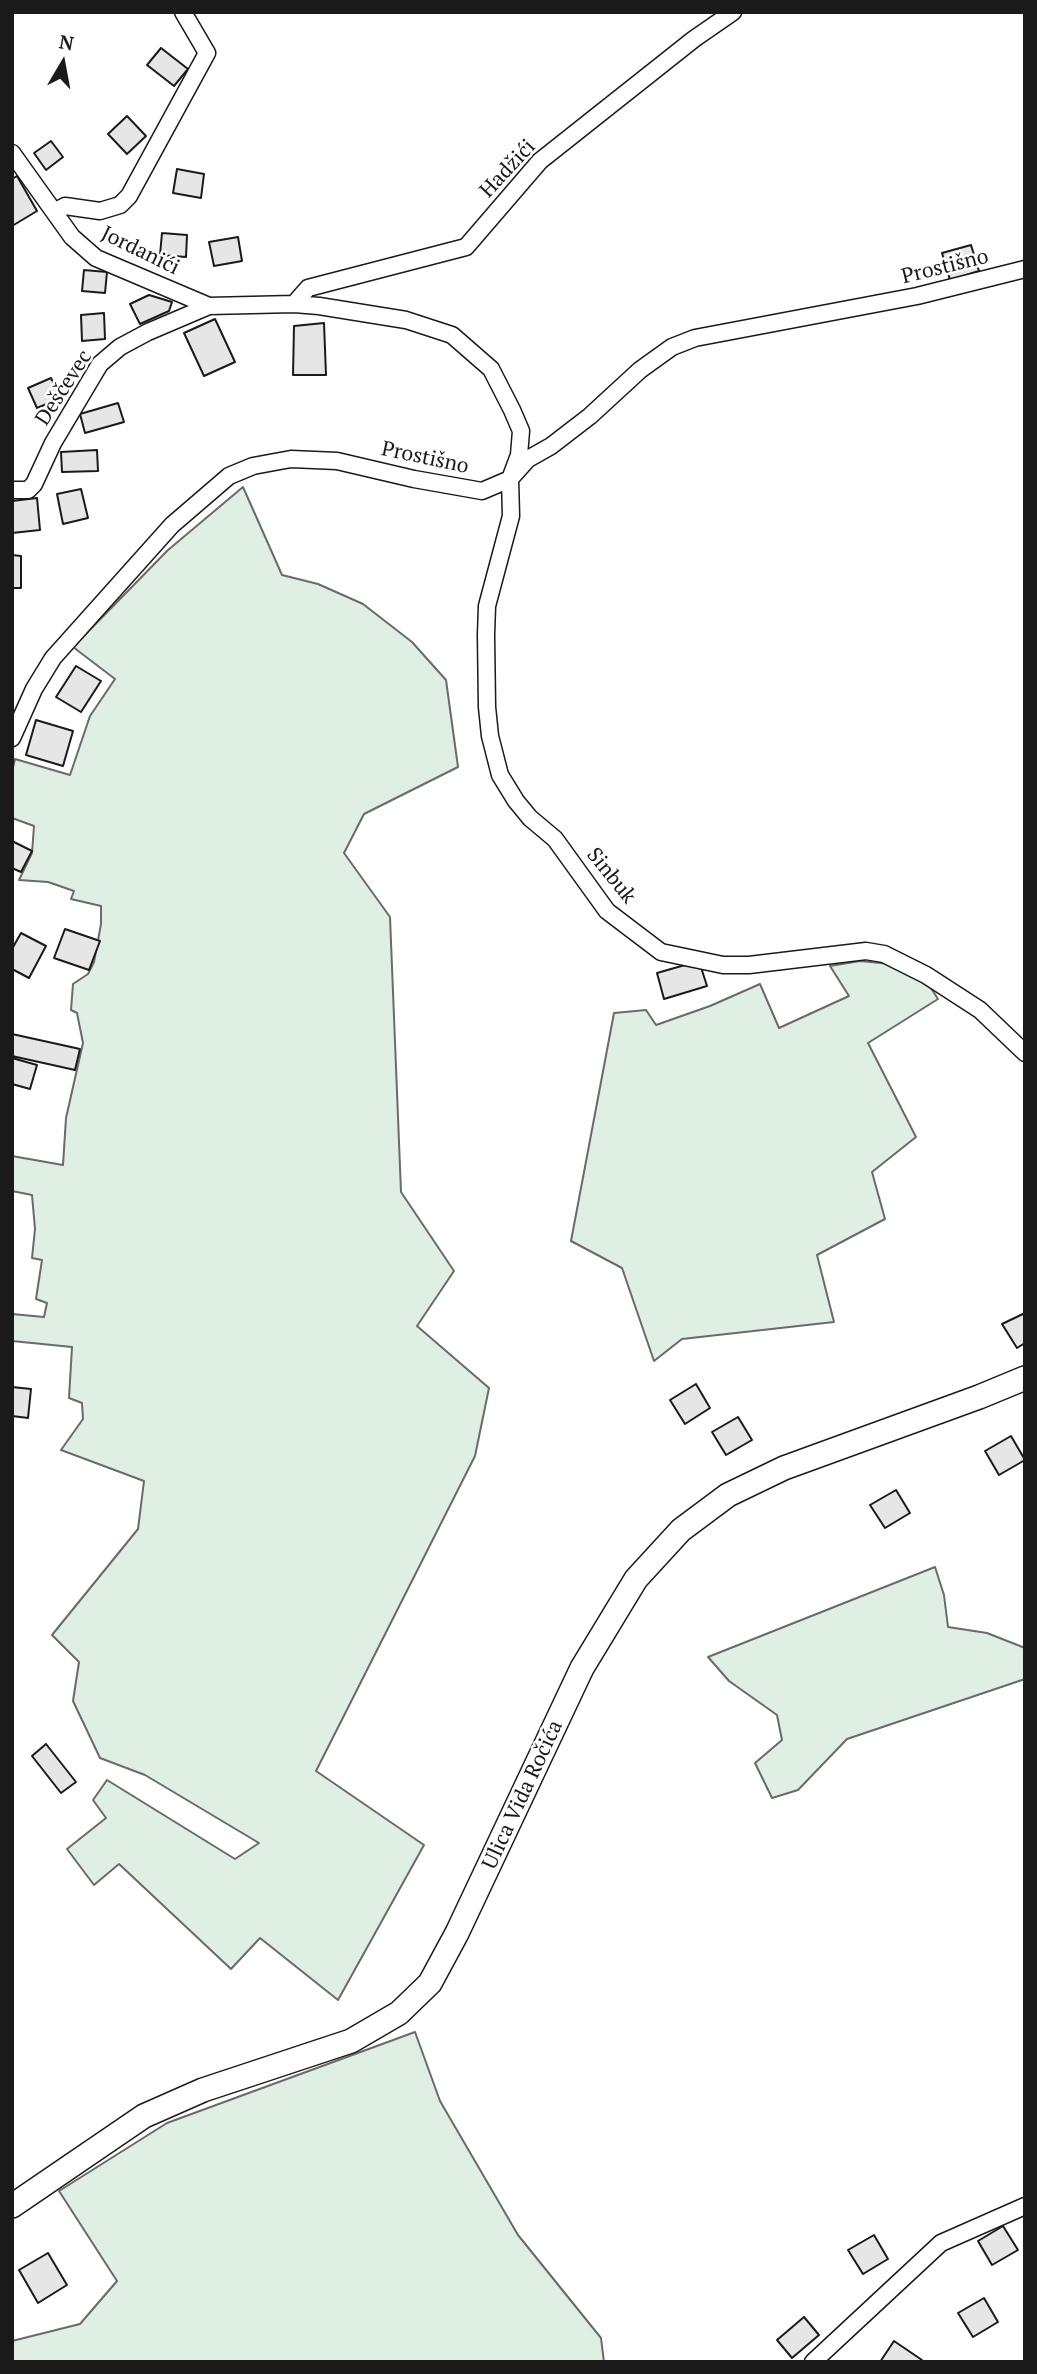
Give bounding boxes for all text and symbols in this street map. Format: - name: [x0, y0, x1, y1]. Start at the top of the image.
- north arrow: [28, 28, 98, 98]
- text: N: [57, 28, 76, 55]
- street label: Hadžići: [475, 135, 541, 203]
- street label: Jordanići: [97, 221, 183, 281]
- street label: Prostišno: [899, 244, 991, 290]
- street label: Deščevec: [30, 346, 98, 430]
- street label: Prostišno: [379, 436, 471, 480]
- street label: Sinbuk: [581, 843, 641, 909]
- street label: Ulica Vida Ročića: [477, 1717, 569, 1873]

